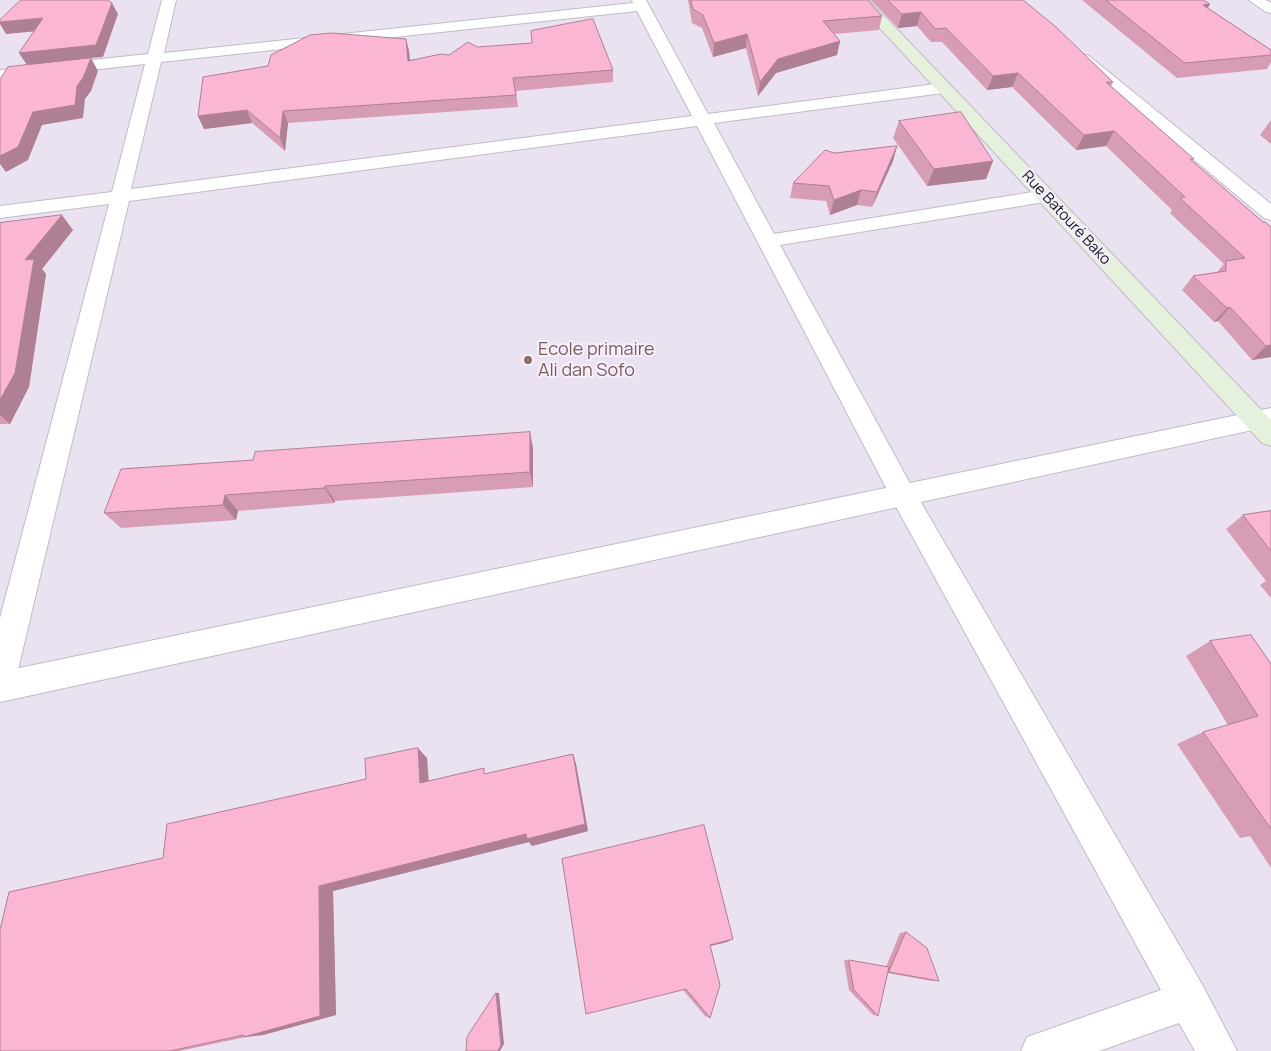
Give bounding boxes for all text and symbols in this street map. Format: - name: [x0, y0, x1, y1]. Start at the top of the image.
- street label: Rue Batouré Bako: [1018, 167, 1114, 269]
- place label: Ecole primaire Ali dan Sofo: [538, 339, 655, 382]
- marker: Ecole primaire Ali dan Sofo: [522, 354, 534, 366]

